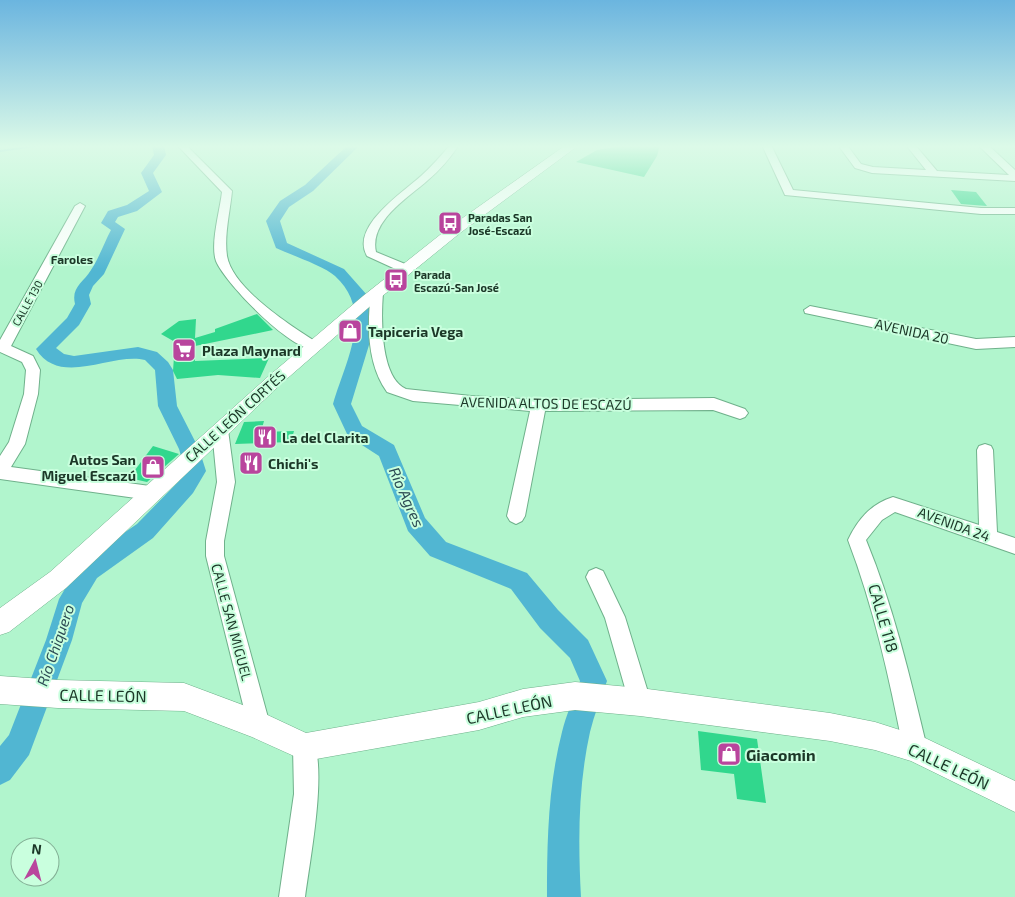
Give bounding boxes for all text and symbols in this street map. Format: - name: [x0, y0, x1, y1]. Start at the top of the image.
- bus stop icon: Paradas San José-Escazú: [437, 210, 463, 236]
- place label: Paradas San José-Escazú: [468, 211, 532, 237]
- district label: Faroles: [51, 252, 93, 266]
- bus stop icon: Parada Escazú-San José: [383, 267, 409, 293]
- place label: Parada Escazú-San José: [414, 268, 499, 294]
- street label: CALLE 130: [9, 278, 45, 328]
- street label: AVENIDA 20: [873, 315, 951, 347]
- shop icon: Tapiceria Vega: [337, 318, 363, 344]
- place label: Tapiceria Vega: [368, 323, 463, 340]
- supermarket icon: Plaza Maynard: [171, 337, 197, 363]
- place label: Plaza Maynard: [202, 342, 301, 359]
- street label: CALLE LEÓN CORTÉS: [181, 366, 289, 465]
- street label: AVENIDA ALTOS DE ESCAZÚ: [460, 393, 632, 413]
- restaurant icon: La del Clarita: [252, 424, 278, 450]
- place label: La del Clarita: [282, 429, 368, 446]
- restaurant icon: Chichi's: [238, 450, 264, 476]
- place label: Autos San Miguel Escazú: [41, 451, 136, 484]
- shop icon: Autos San Miguel Escazú: [140, 454, 166, 480]
- place label: Chichi's: [268, 455, 318, 472]
- water label: Río Agres: [386, 464, 428, 530]
- street label: AVENIDA 24: [916, 503, 992, 545]
- street label: CALLE SAN MIGUEL: [208, 562, 256, 682]
- street label: CALLE 118: [865, 581, 903, 655]
- water label: Río Chiquero: [33, 602, 77, 688]
- street label: CALLE LEÓN: [59, 685, 147, 705]
- street label: CALLE LEÓN: [464, 691, 554, 727]
- street label: CALLE LEÓN: [906, 739, 992, 793]
- shop icon: Giacomin: [716, 741, 742, 767]
- place label: Giacomin: [746, 745, 816, 764]
- north arrow: [10, 837, 60, 887]
- text: N: [31, 840, 43, 858]

